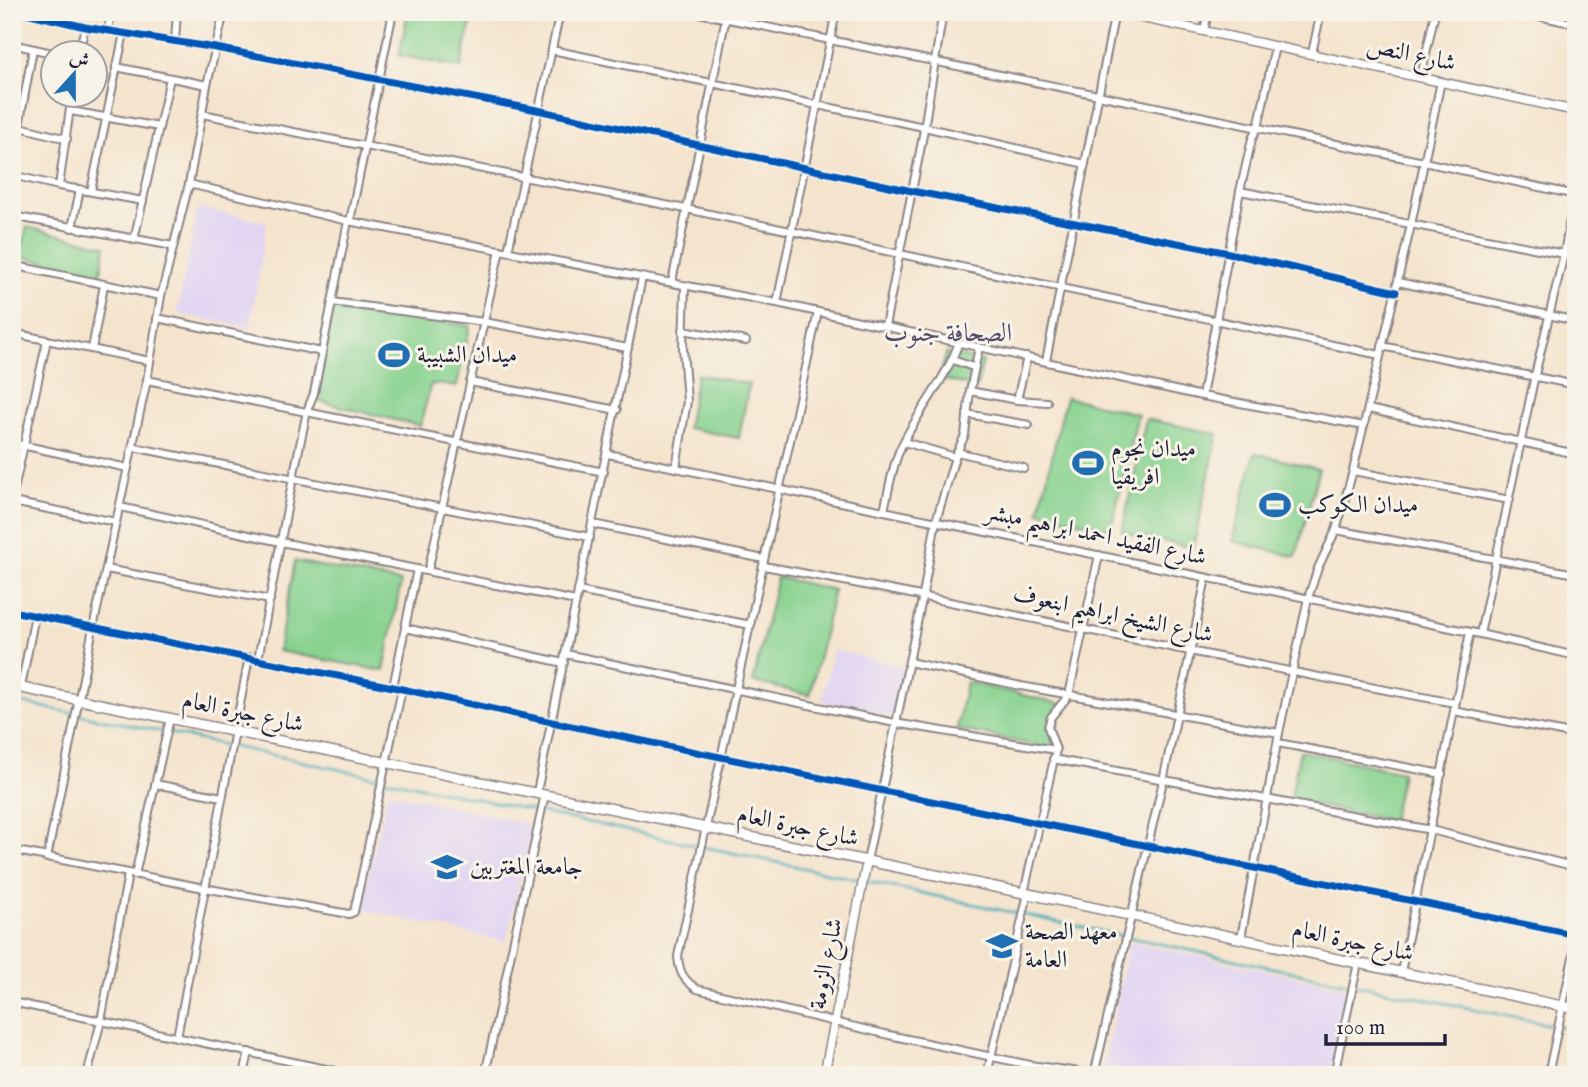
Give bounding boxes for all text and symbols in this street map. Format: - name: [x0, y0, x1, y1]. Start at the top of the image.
- street label: شارع النص: [1363, 30, 1458, 83]
- north arrow: [38, 38, 108, 108]
- text: ش: [66, 45, 92, 75]
- district label: الصحافة جنوب: [884, 317, 1012, 350]
- sports icon: ميدان الشبيبة: [377, 338, 411, 372]
- place label: ميدان الشبيبة: [417, 340, 517, 371]
- place label: ميدان نجوم افريقيا: [1111, 434, 1196, 493]
- sports icon: ميدان نجوم افريقيا: [1071, 446, 1105, 480]
- sports icon: ميدان الكوكب: [1258, 488, 1292, 522]
- place label: ميدان الكوكب: [1298, 490, 1418, 521]
- street label: شارع الفقيد احمد ابراهيم مبشر: [978, 496, 1209, 580]
- street label: شارع الشيخ ابراهيم ابنعوف: [1009, 579, 1216, 658]
- street label: شارع جبرة العام: [179, 685, 307, 745]
- street label: شارع جبرة العام: [734, 799, 862, 859]
- school or university icon: جامعة المغتربين: [430, 850, 464, 884]
- place label: جامعة المغتربين: [470, 852, 583, 883]
- street label: شارع جبرة العام: [1289, 914, 1417, 974]
- street label: شارع الزومة: [803, 916, 854, 1013]
- place label: معهد الصحة العامة: [1025, 917, 1118, 976]
- school or university icon: معهد الصحة العامة: [985, 929, 1019, 963]
- scale bar: [1326, 1003, 1444, 1047]
- text: 100 m: [1336, 1015, 1385, 1042]

